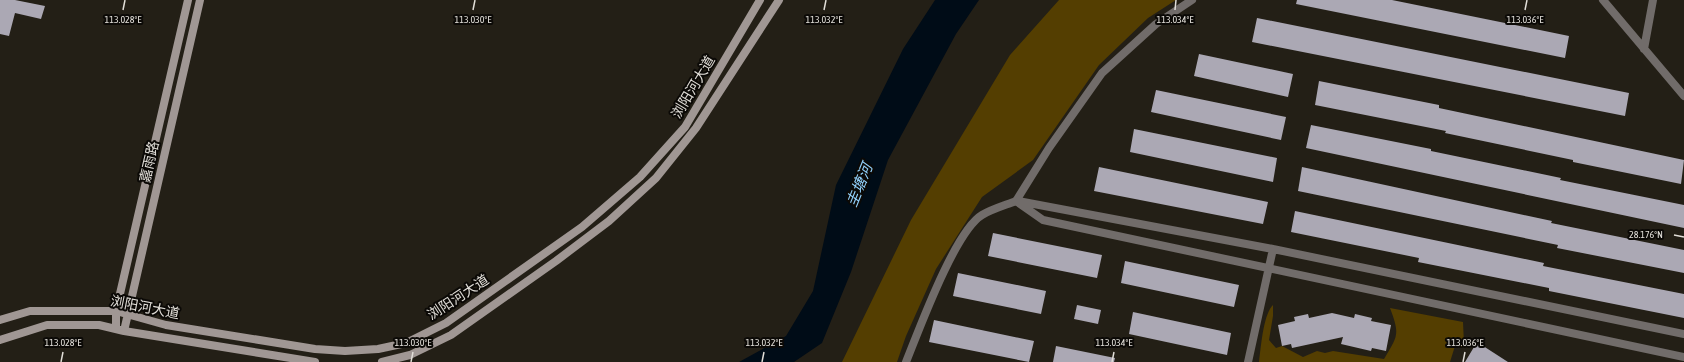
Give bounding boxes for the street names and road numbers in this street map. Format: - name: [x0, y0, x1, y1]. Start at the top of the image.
- street label: 浏阳河大道: [668, 53, 718, 121]
- street label: 嘉雨路: [136, 140, 162, 184]
- street label: 浏阳河大道: [424, 271, 492, 323]
- street label: 浏阳河大道: [109, 292, 181, 322]

